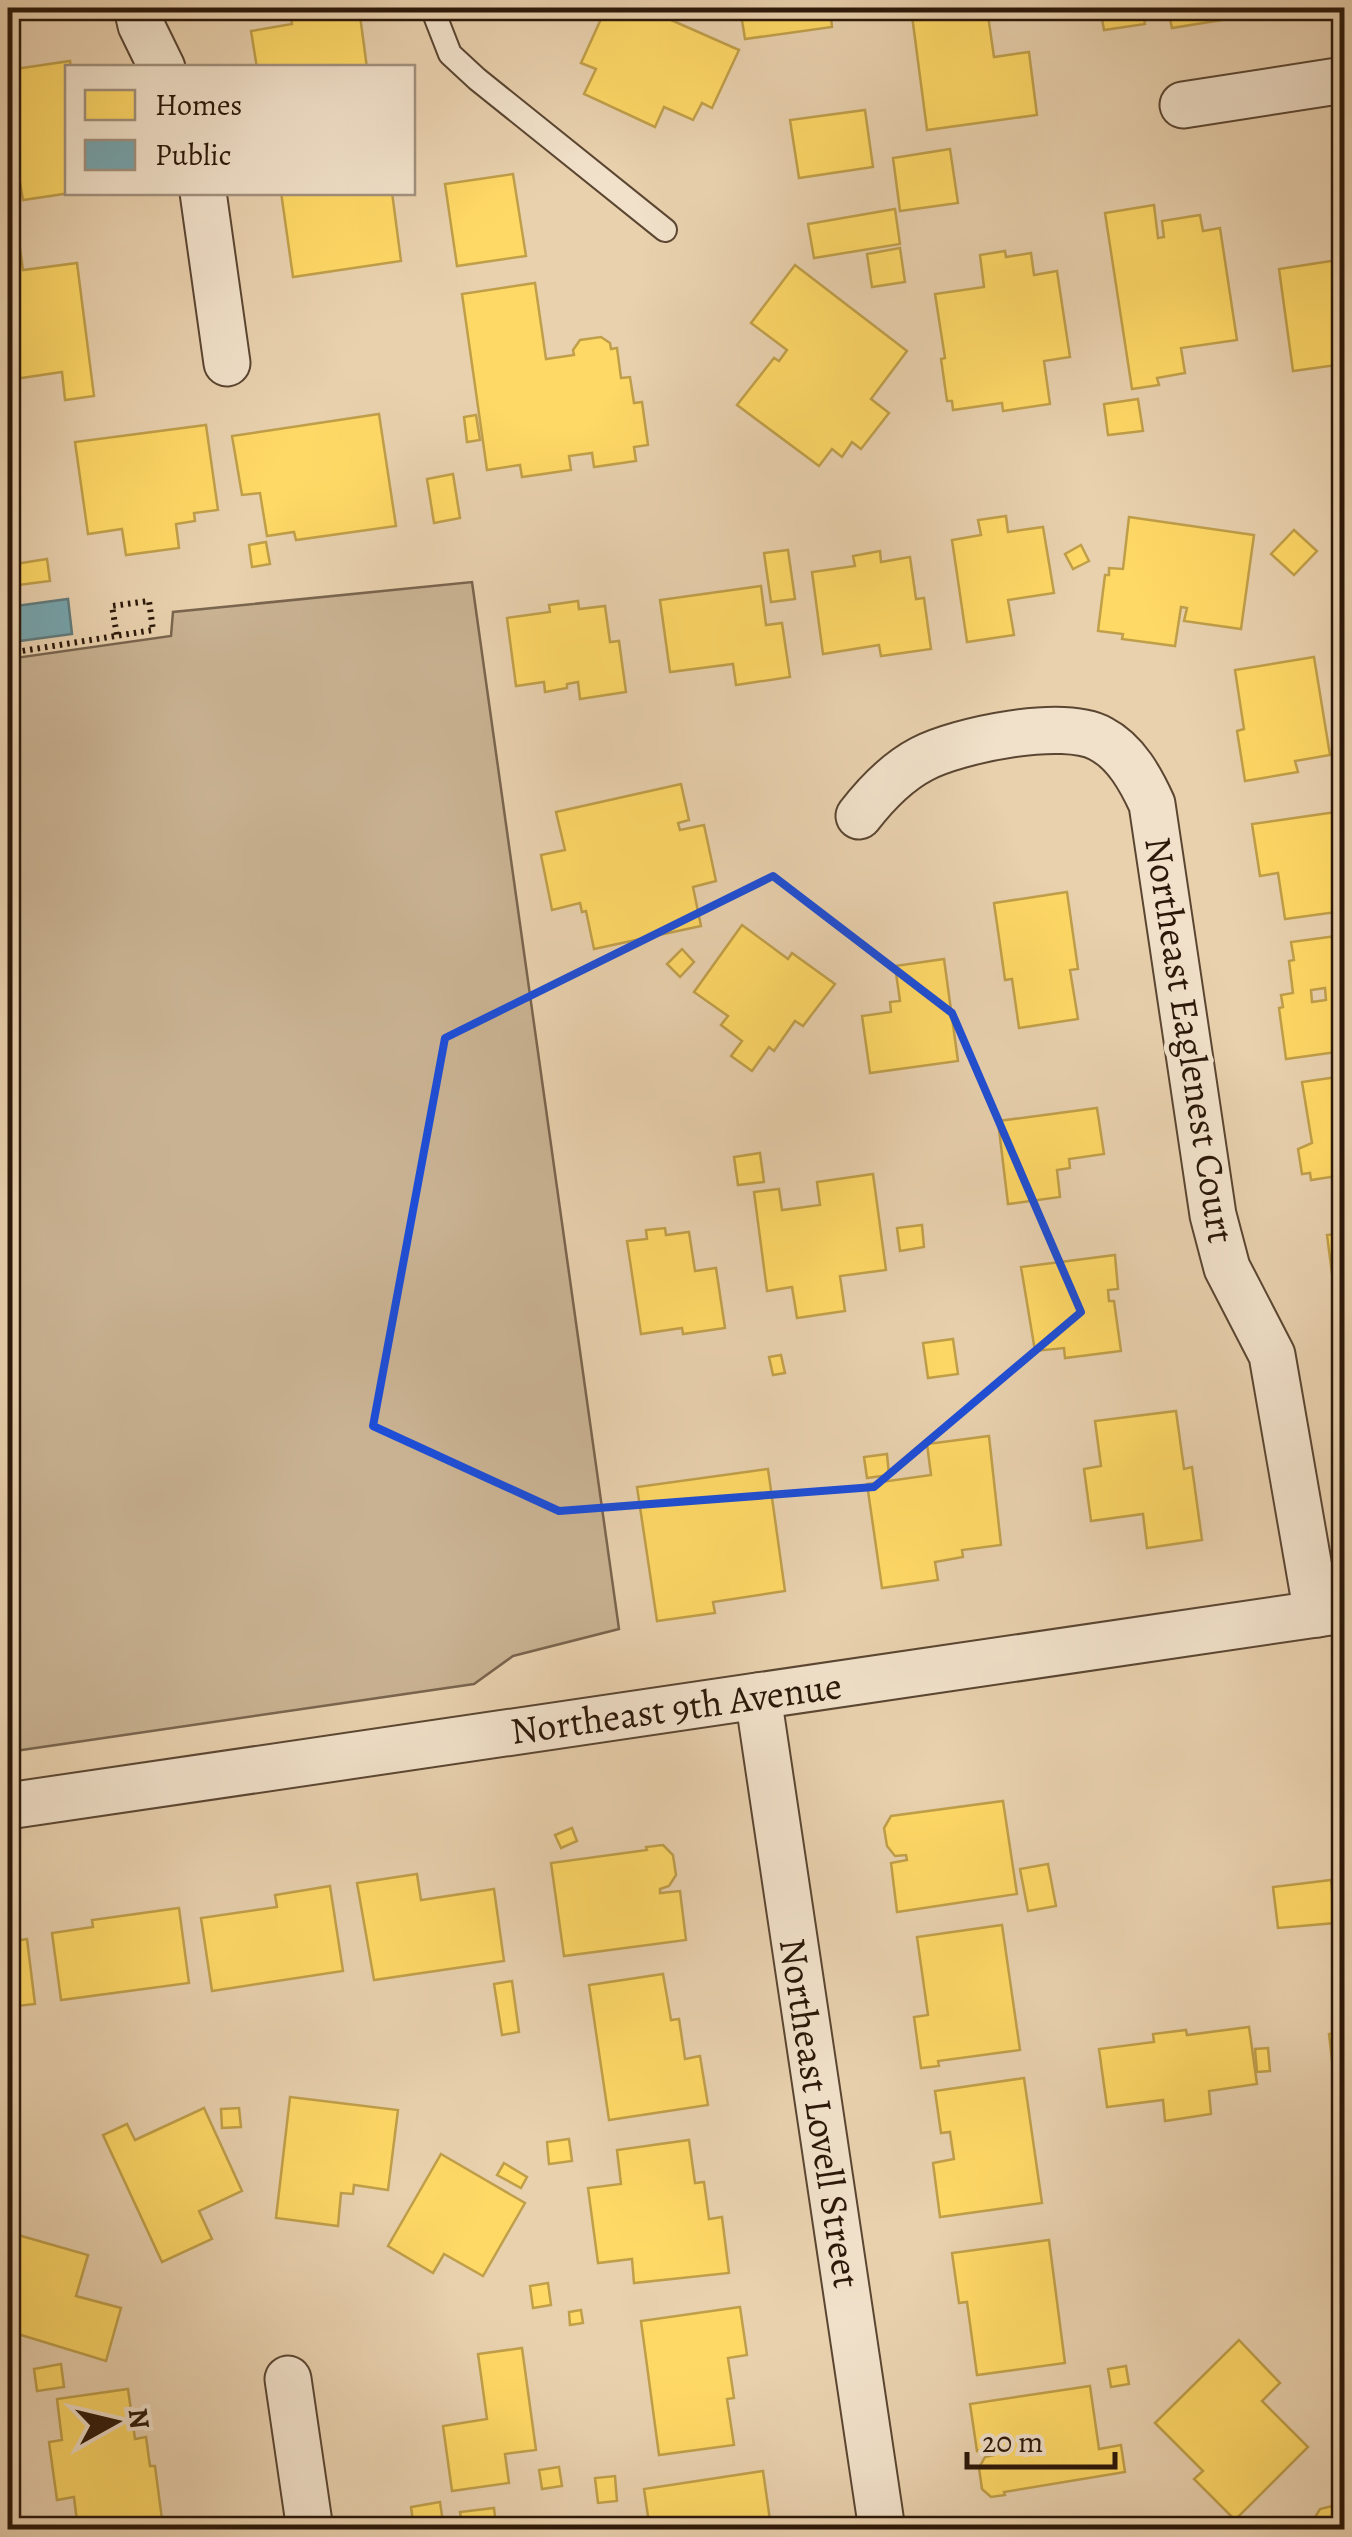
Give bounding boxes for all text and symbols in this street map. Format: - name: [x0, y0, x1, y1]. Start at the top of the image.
- legend: [65, 65, 415, 195]
- text: Homes: [155, 85, 242, 125]
- text: Public: [155, 135, 232, 175]
- street label: Northeast Eaglenest Court: [1132, 833, 1248, 1247]
- street label: Northeast 9th Avenue: [507, 1659, 845, 1757]
- street label: Northeast Lovell Street: [767, 1934, 873, 2292]
- north arrow: [65, 2372, 165, 2472]
- text: N: [119, 2406, 159, 2431]
- scale bar: [967, 2407, 1114, 2469]
- text: 20 m: [982, 2422, 1043, 2462]

